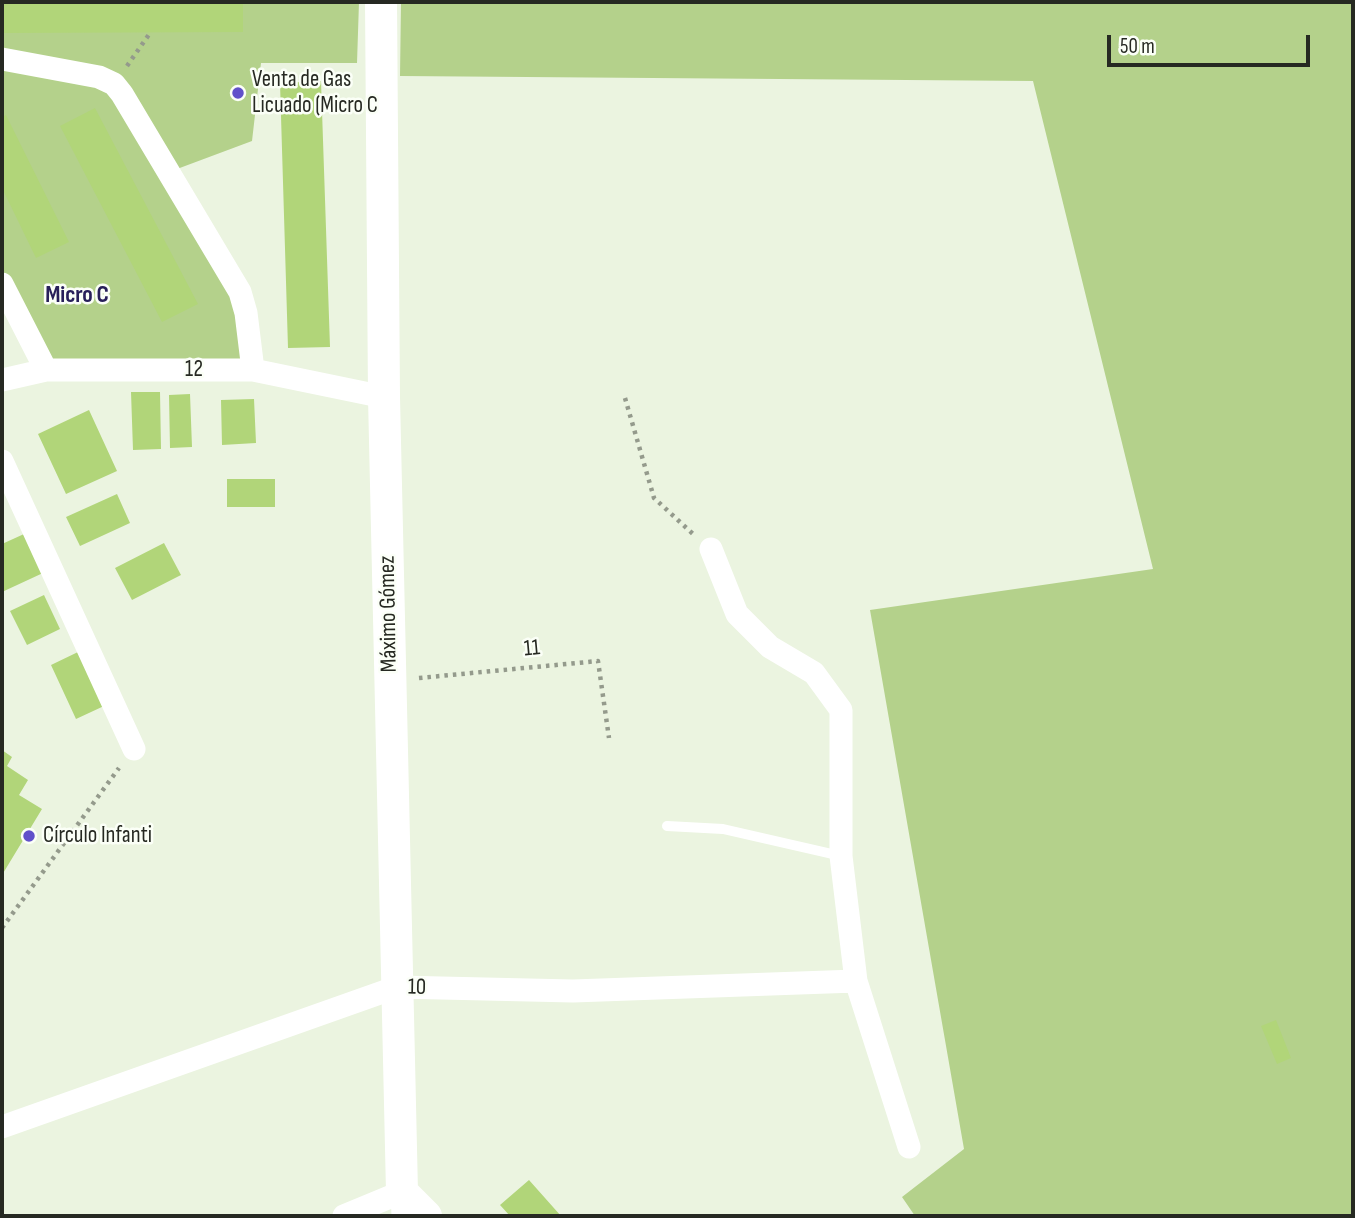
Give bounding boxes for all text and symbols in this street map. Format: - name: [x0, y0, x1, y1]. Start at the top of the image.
- scale bar: [1110, 21, 1313, 65]
- text: 50 m: [1120, 34, 1155, 59]
- place label: Venta de Gas Licuado (Micro C: [252, 66, 378, 120]
- marker: Venta de Gas Licuado (Micro C: [230, 85, 246, 101]
- district label: Micro C: [45, 282, 109, 310]
- street label: 12: [185, 356, 203, 384]
- street label: Máximo Gómez: [374, 555, 404, 673]
- street label: 11: [523, 635, 541, 663]
- place label: Círculo Infanti: [43, 822, 152, 850]
- marker: Círculo Infanti: [21, 828, 37, 844]
- street label: 10: [408, 974, 426, 1002]

